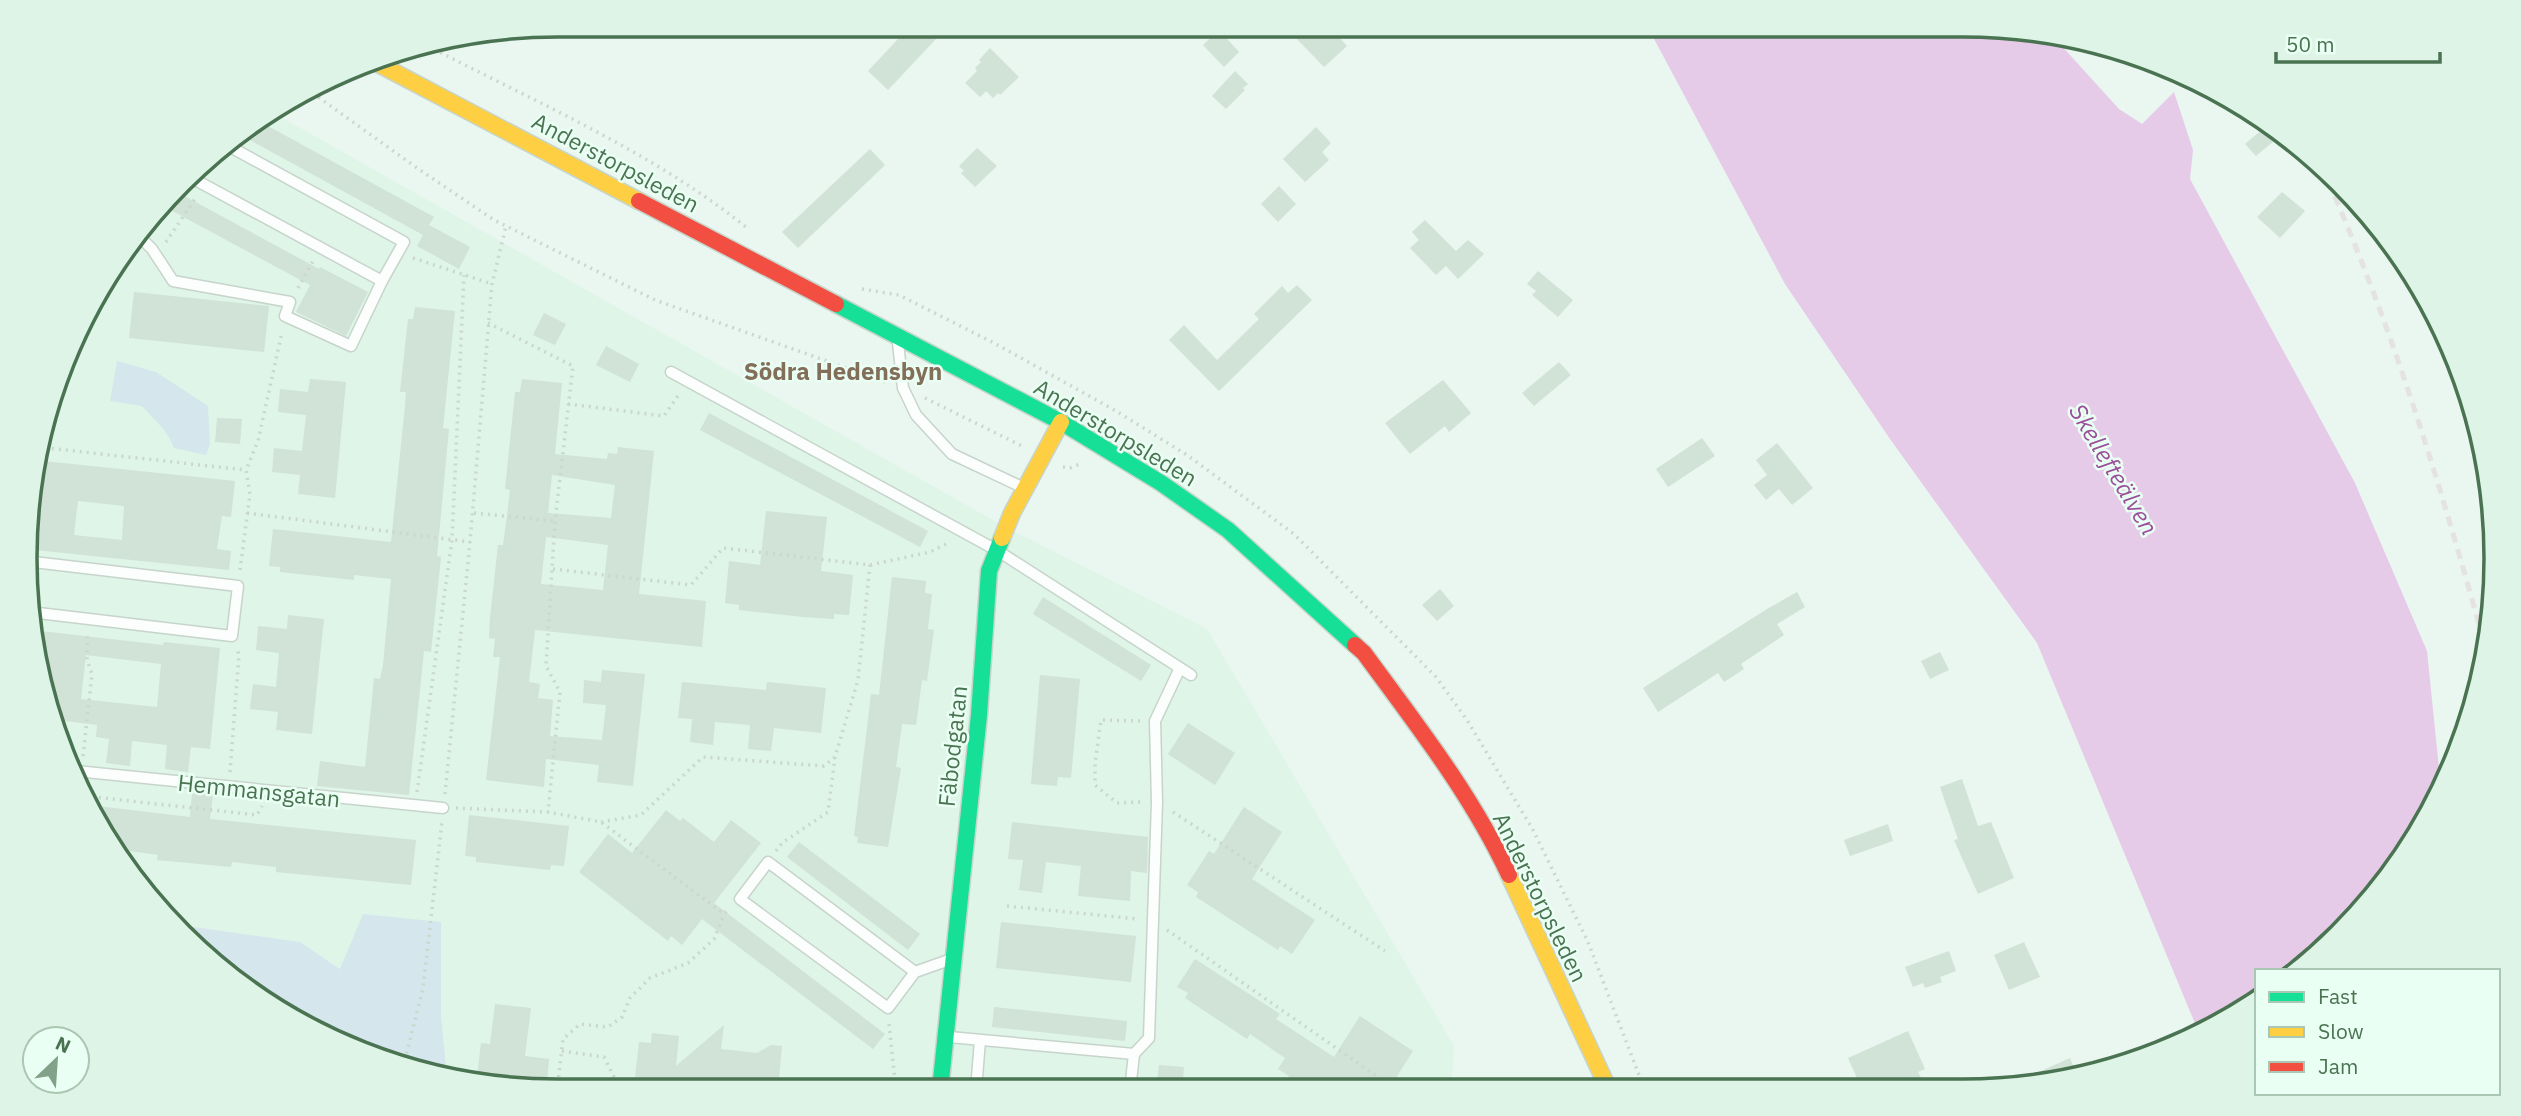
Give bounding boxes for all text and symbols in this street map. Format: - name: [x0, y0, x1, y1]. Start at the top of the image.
- scale bar: [2276, 21, 2440, 65]
- text: 50 m: [2286, 30, 2335, 58]
- street label: Anderstorpsleden: [527, 105, 705, 219]
- district label: Södra Hedensbyn: [744, 355, 942, 387]
- street label: Anderstorpsleden: [1029, 371, 1203, 493]
- water label: Skellefteälven: [2062, 397, 2166, 541]
- street label: Fäbodgatan: [931, 684, 973, 808]
- street label: Hemmansgatan: [176, 767, 342, 813]
- street label: Anderstorpsleden: [1487, 807, 1595, 987]
- legend: [2255, 969, 2500, 1095]
- text: Fast: [2318, 982, 2358, 1010]
- text: Slow: [2318, 1017, 2364, 1045]
- north arrow: [21, 1025, 91, 1095]
- text: N: [52, 1031, 74, 1058]
- text: Jam: [2318, 1052, 2358, 1080]

